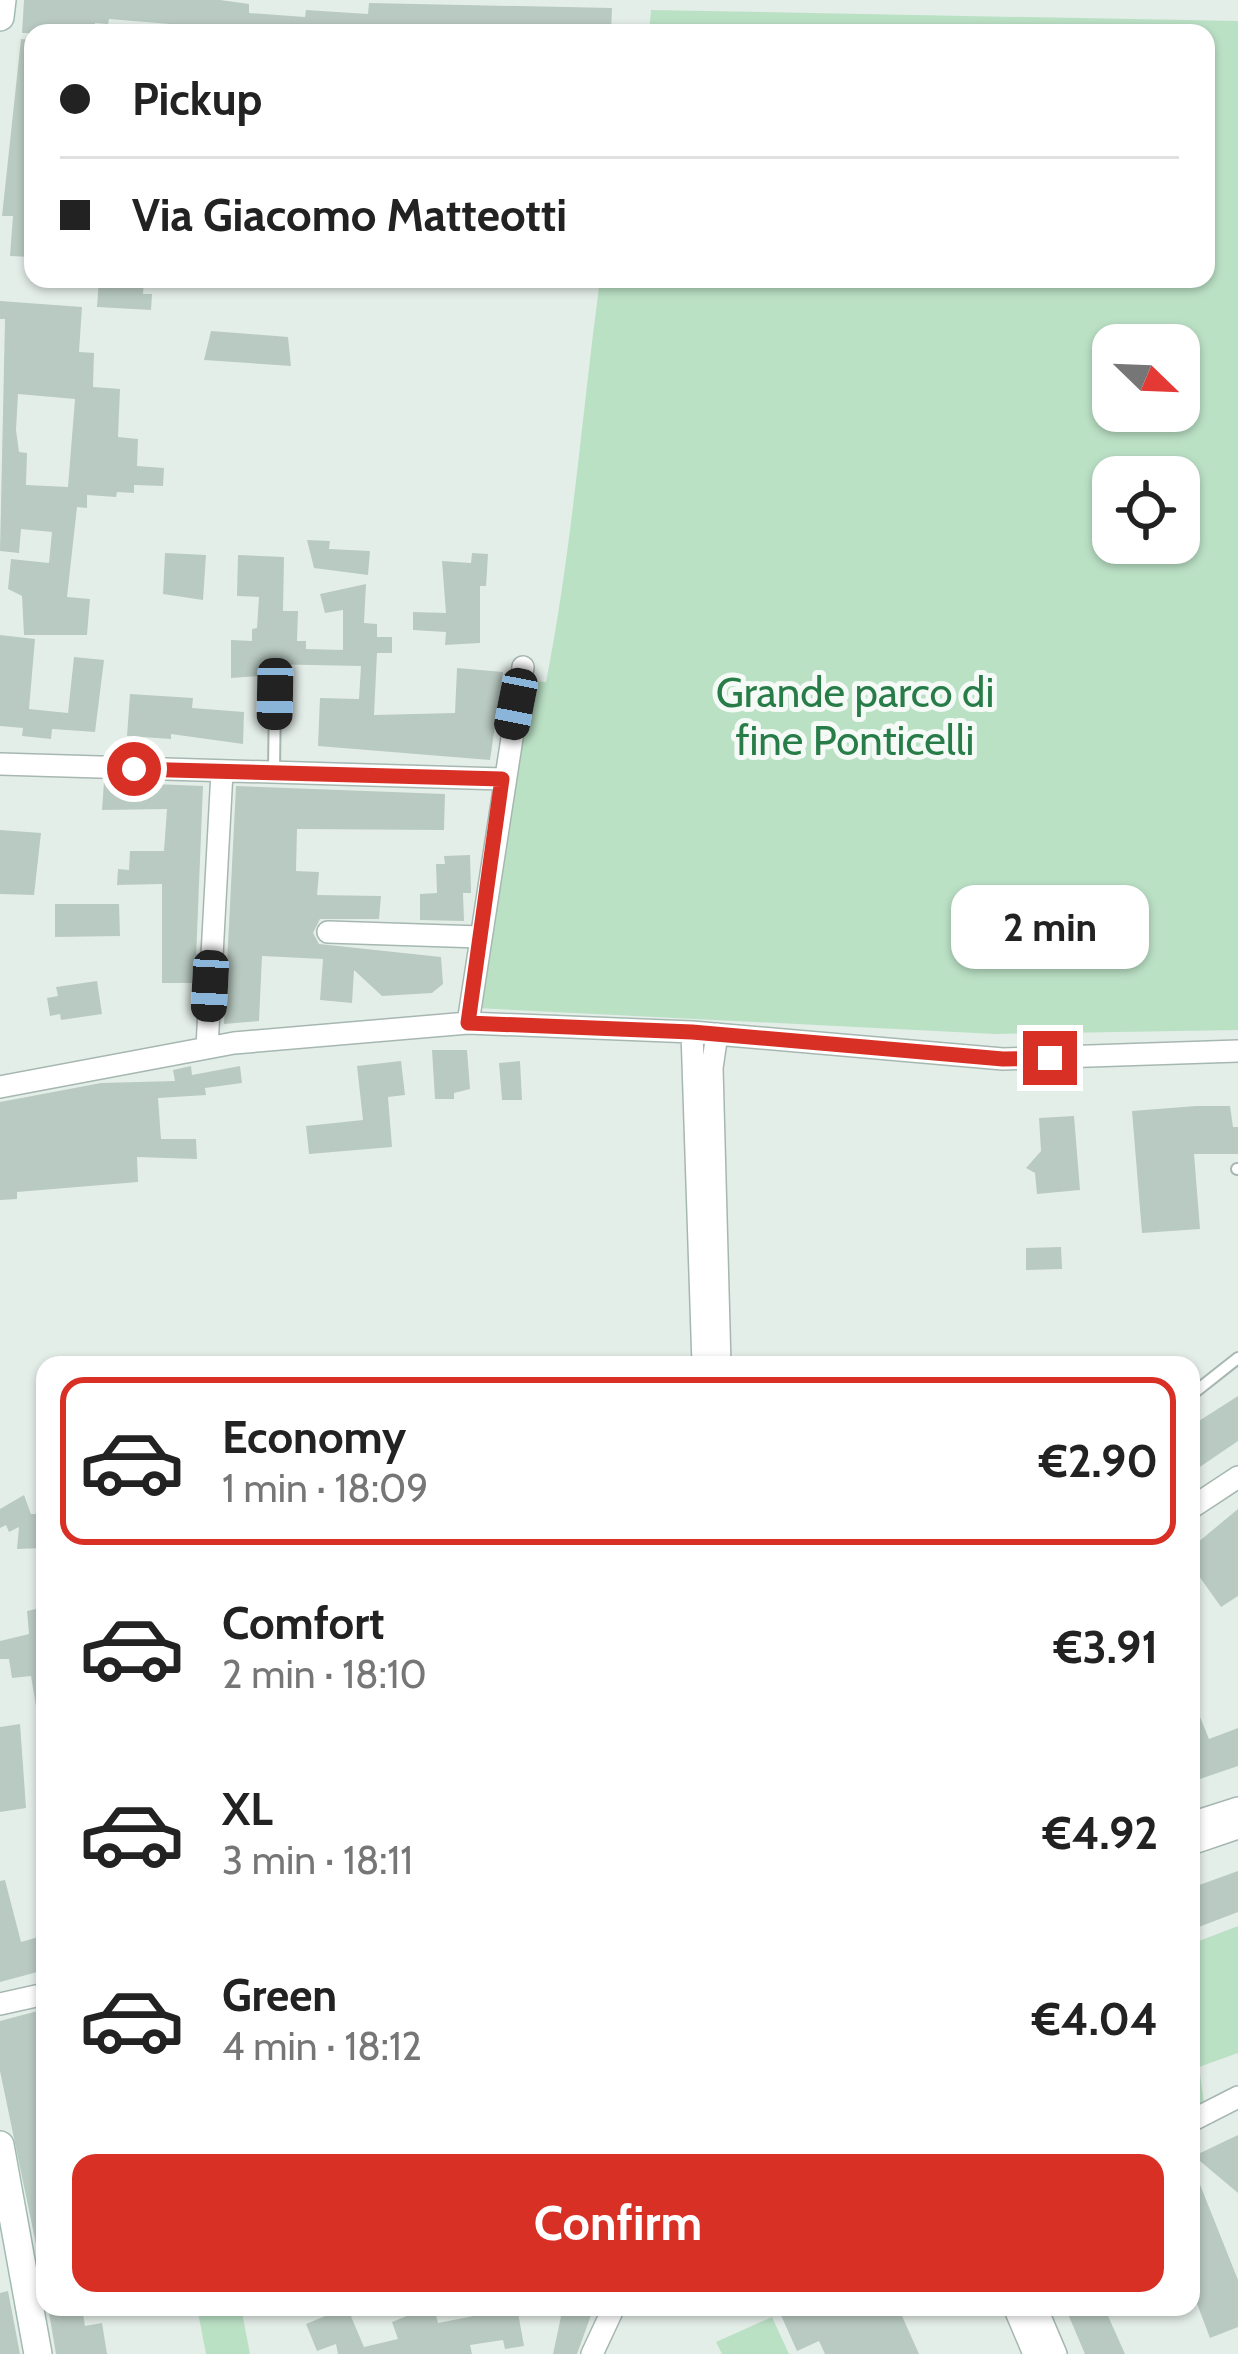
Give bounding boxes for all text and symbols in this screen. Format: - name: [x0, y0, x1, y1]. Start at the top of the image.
- text: Pickup: [132, 72, 262, 126]
- text: Via Giacomo Matteotti: [132, 188, 567, 242]
- north arrow: [1092, 324, 1200, 432]
- map controls: [1092, 324, 1200, 564]
- button: locate: [1092, 456, 1200, 564]
- car: [256, 658, 294, 730]
- car: [491, 665, 541, 743]
- park label: Grande parco di fine Ponticelli: [716, 666, 994, 766]
- route start: [107, 742, 161, 796]
- callout: 2 min: [951, 884, 1149, 968]
- text: 2 min: [1003, 903, 1097, 951]
- car: [190, 949, 230, 1023]
- route end: [1023, 1031, 1077, 1085]
- icon: car: [78, 1407, 186, 1515]
- text: Economy: [222, 1410, 406, 1464]
- text: €2.90: [1039, 1434, 1158, 1488]
- text: 1 min · 18:09: [222, 1464, 428, 1512]
- icon: car: [78, 1593, 186, 1701]
- text: Comfort: [222, 1596, 385, 1650]
- text: €3.91: [1054, 1620, 1158, 1674]
- text: 2 min · 18:10: [222, 1650, 427, 1698]
- icon: car: [78, 1779, 186, 1887]
- text: XL: [222, 1782, 273, 1836]
- text: €4.92: [1043, 1806, 1158, 1860]
- text: 3 min · 18:11: [222, 1836, 413, 1884]
- icon: car: [78, 1965, 186, 2073]
- text: Green: [222, 1968, 337, 2022]
- text: €4.04: [1032, 1992, 1158, 2046]
- text: 4 min · 18:12: [222, 2022, 422, 2070]
- button: Confirm: [72, 2154, 1164, 2292]

